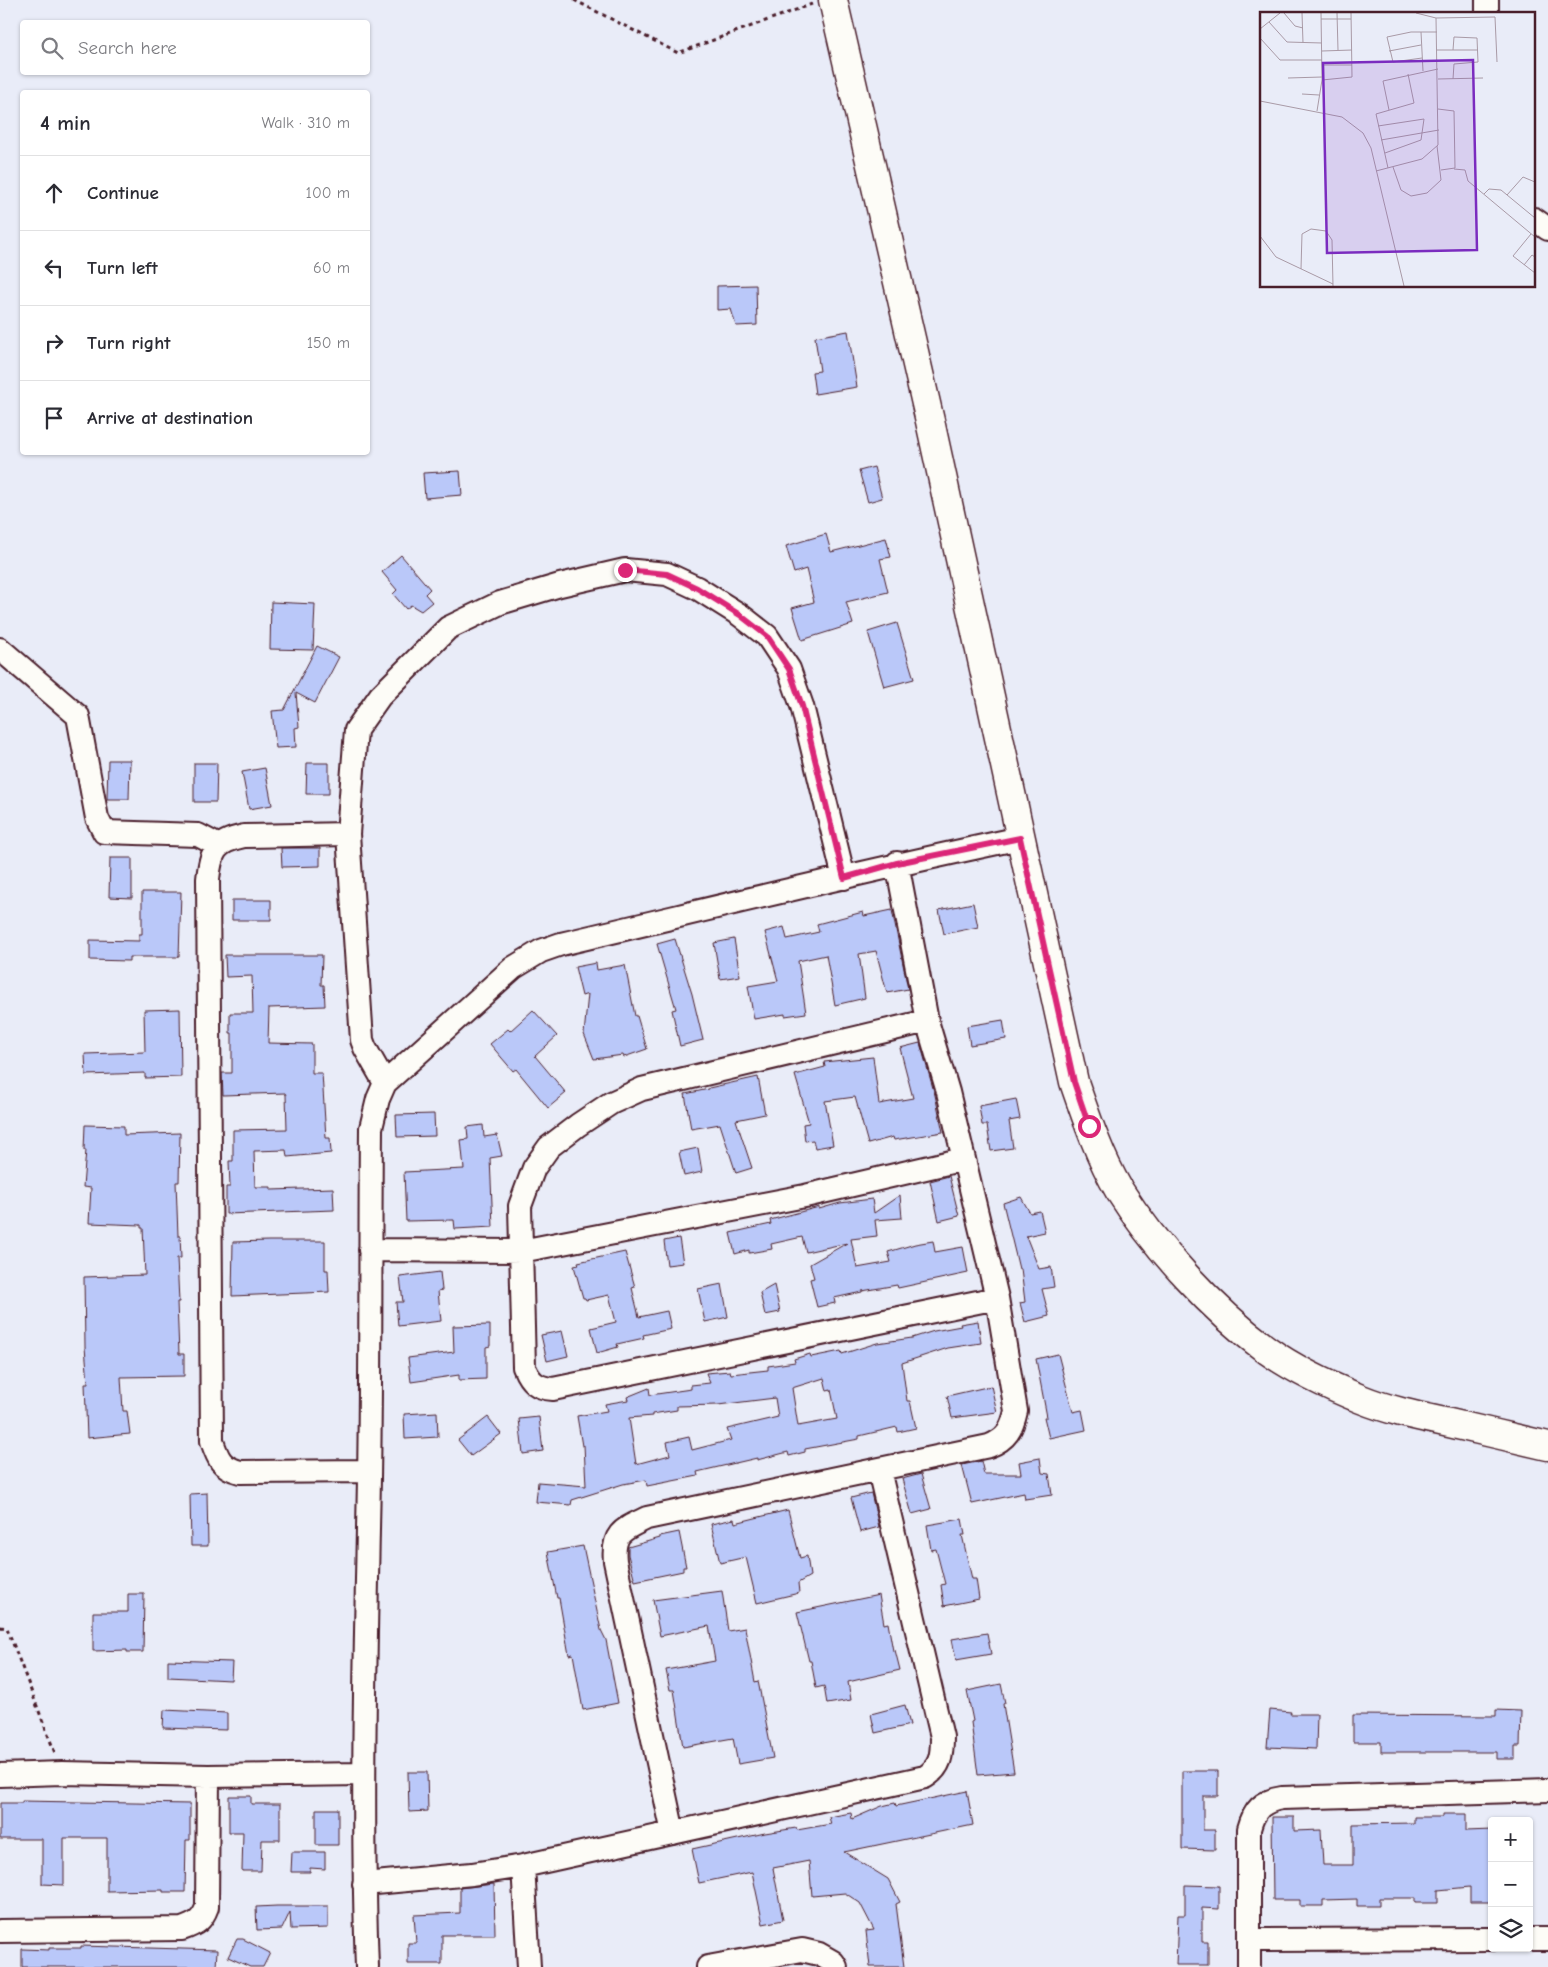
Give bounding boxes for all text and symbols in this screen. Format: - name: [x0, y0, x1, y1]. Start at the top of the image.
- inset map: [1260, 12, 1536, 288]
- search box: [20, 20, 370, 75]
- icon: search: [38, 34, 66, 62]
- text: Search here: [78, 37, 177, 59]
- text: 4 min: [40, 111, 91, 135]
- text: Walk · 310 m: [261, 114, 350, 132]
- icon: ahead: [40, 179, 68, 207]
- text: Continue: [87, 182, 159, 204]
- text: 100 m: [306, 184, 350, 202]
- icon: left: [40, 254, 68, 282]
- text: Turn left: [87, 257, 158, 279]
- text: 60 m: [313, 259, 350, 277]
- icon: right: [40, 329, 68, 357]
- text: Turn right: [87, 332, 171, 354]
- text: 150 m: [307, 334, 350, 352]
- icon: arrive: [40, 404, 68, 432]
- text: Arrive at destination: [87, 407, 253, 429]
- route end: [614, 559, 637, 582]
- route start: [1078, 1115, 1101, 1138]
- map controls: [1488, 1817, 1533, 1952]
- button: +: [1488, 1817, 1533, 1862]
- button: −: [1488, 1862, 1533, 1907]
- button: layers: [1488, 1907, 1533, 1952]

